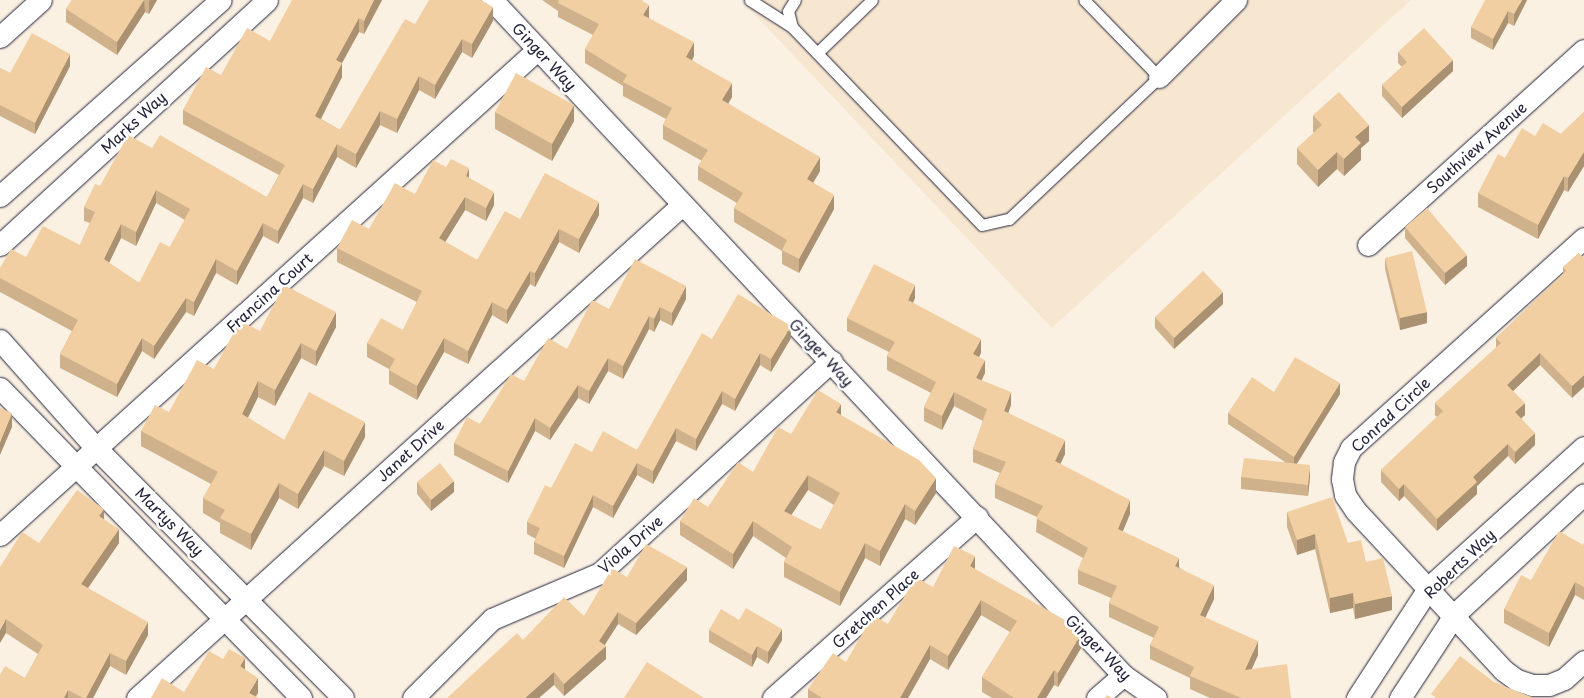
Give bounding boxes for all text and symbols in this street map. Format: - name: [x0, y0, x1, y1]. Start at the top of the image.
- street label: Ginger Way: [509, 18, 581, 94]
- street label: Marks Way: [96, 87, 170, 157]
- street label: Southview Avenue: [1423, 98, 1529, 196]
- street label: Francina Court: [222, 248, 316, 336]
- street label: Ginger Way: [786, 314, 858, 390]
- street label: Conrad Circle: [1347, 373, 1433, 455]
- street label: Janet Drive: [373, 415, 447, 485]
- street label: Martys Way: [132, 483, 208, 559]
- street label: Viola Drive: [594, 511, 666, 577]
- street label: Roberts Way: [1420, 524, 1498, 602]
- street label: Gretchen Place: [828, 564, 922, 652]
- street label: Ginger Way: [1062, 610, 1136, 684]

